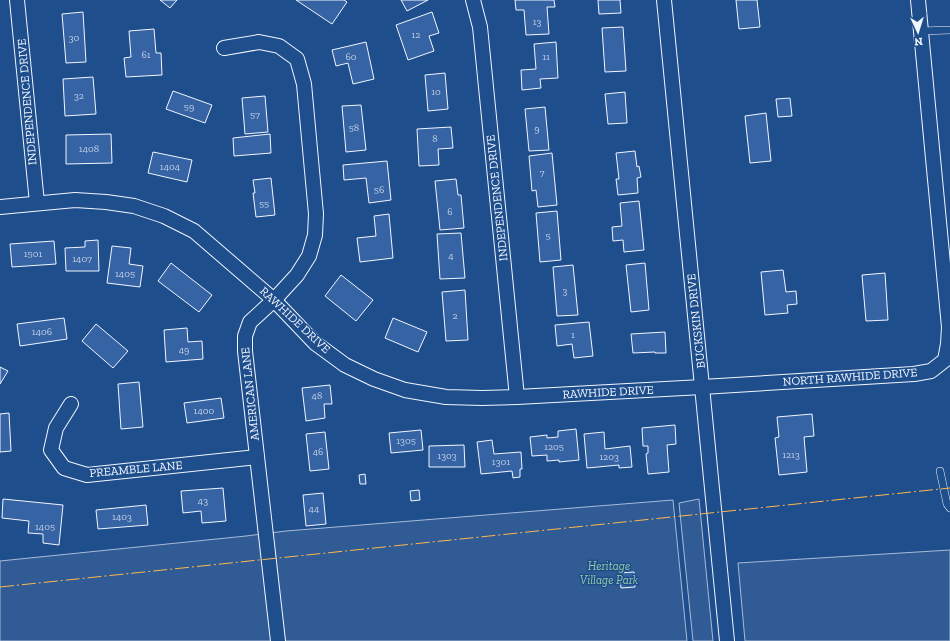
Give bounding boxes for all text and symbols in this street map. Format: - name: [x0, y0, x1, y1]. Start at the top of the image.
- north arrow: [898, 12, 938, 52]
- house number: 13: [533, 16, 541, 28]
- house number: 12: [412, 29, 421, 41]
- house number: 30: [69, 32, 80, 44]
- text: N: [913, 35, 923, 48]
- street label: INDEPENDENCE DRIVE: [14, 38, 40, 166]
- house number: 61: [141, 49, 151, 61]
- house number: 60: [345, 51, 357, 63]
- house number: 11: [542, 51, 550, 63]
- house number: 10: [431, 86, 441, 98]
- house number: 32: [74, 90, 84, 102]
- house number: 59: [184, 101, 194, 113]
- house number: 57: [250, 109, 260, 121]
- house number: 58: [349, 122, 359, 134]
- house number: 9: [534, 123, 540, 135]
- house number: 8: [432, 133, 438, 145]
- street label: INDEPENDENCE DRIVE: [483, 134, 511, 262]
- house number: 1408: [79, 143, 99, 155]
- house number: 1404: [160, 161, 181, 173]
- house number: 7: [540, 167, 545, 179]
- house number: 56: [374, 184, 384, 196]
- house number: 55: [259, 198, 269, 210]
- house number: 6: [447, 206, 453, 218]
- house number: 5: [545, 230, 551, 242]
- house number: 1501: [24, 248, 42, 260]
- house number: 4: [448, 250, 454, 262]
- house number: 1407: [72, 253, 92, 265]
- house number: 1405: [115, 268, 135, 280]
- street label: BUCKSKIN DRIVE: [684, 273, 708, 369]
- street label: RAWHIDE DRIVE: [257, 284, 333, 356]
- house number: 3: [563, 285, 568, 297]
- house number: 2: [452, 310, 458, 322]
- house number: 1406: [32, 326, 52, 338]
- house number: 1: [571, 329, 575, 341]
- house number: 49: [179, 344, 189, 356]
- street label: AMERICAN LANE: [238, 347, 262, 441]
- street label: NORTH RAWHIDE DRIVE: [782, 365, 918, 389]
- street label: RAWHIDE DRIVE: [562, 383, 654, 401]
- house number: 48: [312, 390, 322, 402]
- house number: 1400: [194, 405, 215, 417]
- house number: 1305: [396, 435, 416, 447]
- house number: 1205: [544, 441, 564, 453]
- house number: 46: [313, 446, 323, 458]
- house number: 1213: [782, 449, 800, 461]
- house number: 1303: [437, 450, 457, 462]
- house number: 1203: [599, 451, 619, 463]
- house number: 1301: [492, 456, 510, 468]
- street label: PREAMBLE LANE: [89, 458, 183, 480]
- house number: 43: [198, 495, 208, 507]
- house number: 44: [309, 503, 320, 515]
- house number: 1403: [112, 511, 132, 523]
- house number: 1405: [35, 521, 55, 533]
- park label: Heritage Village Park: [580, 559, 639, 587]

